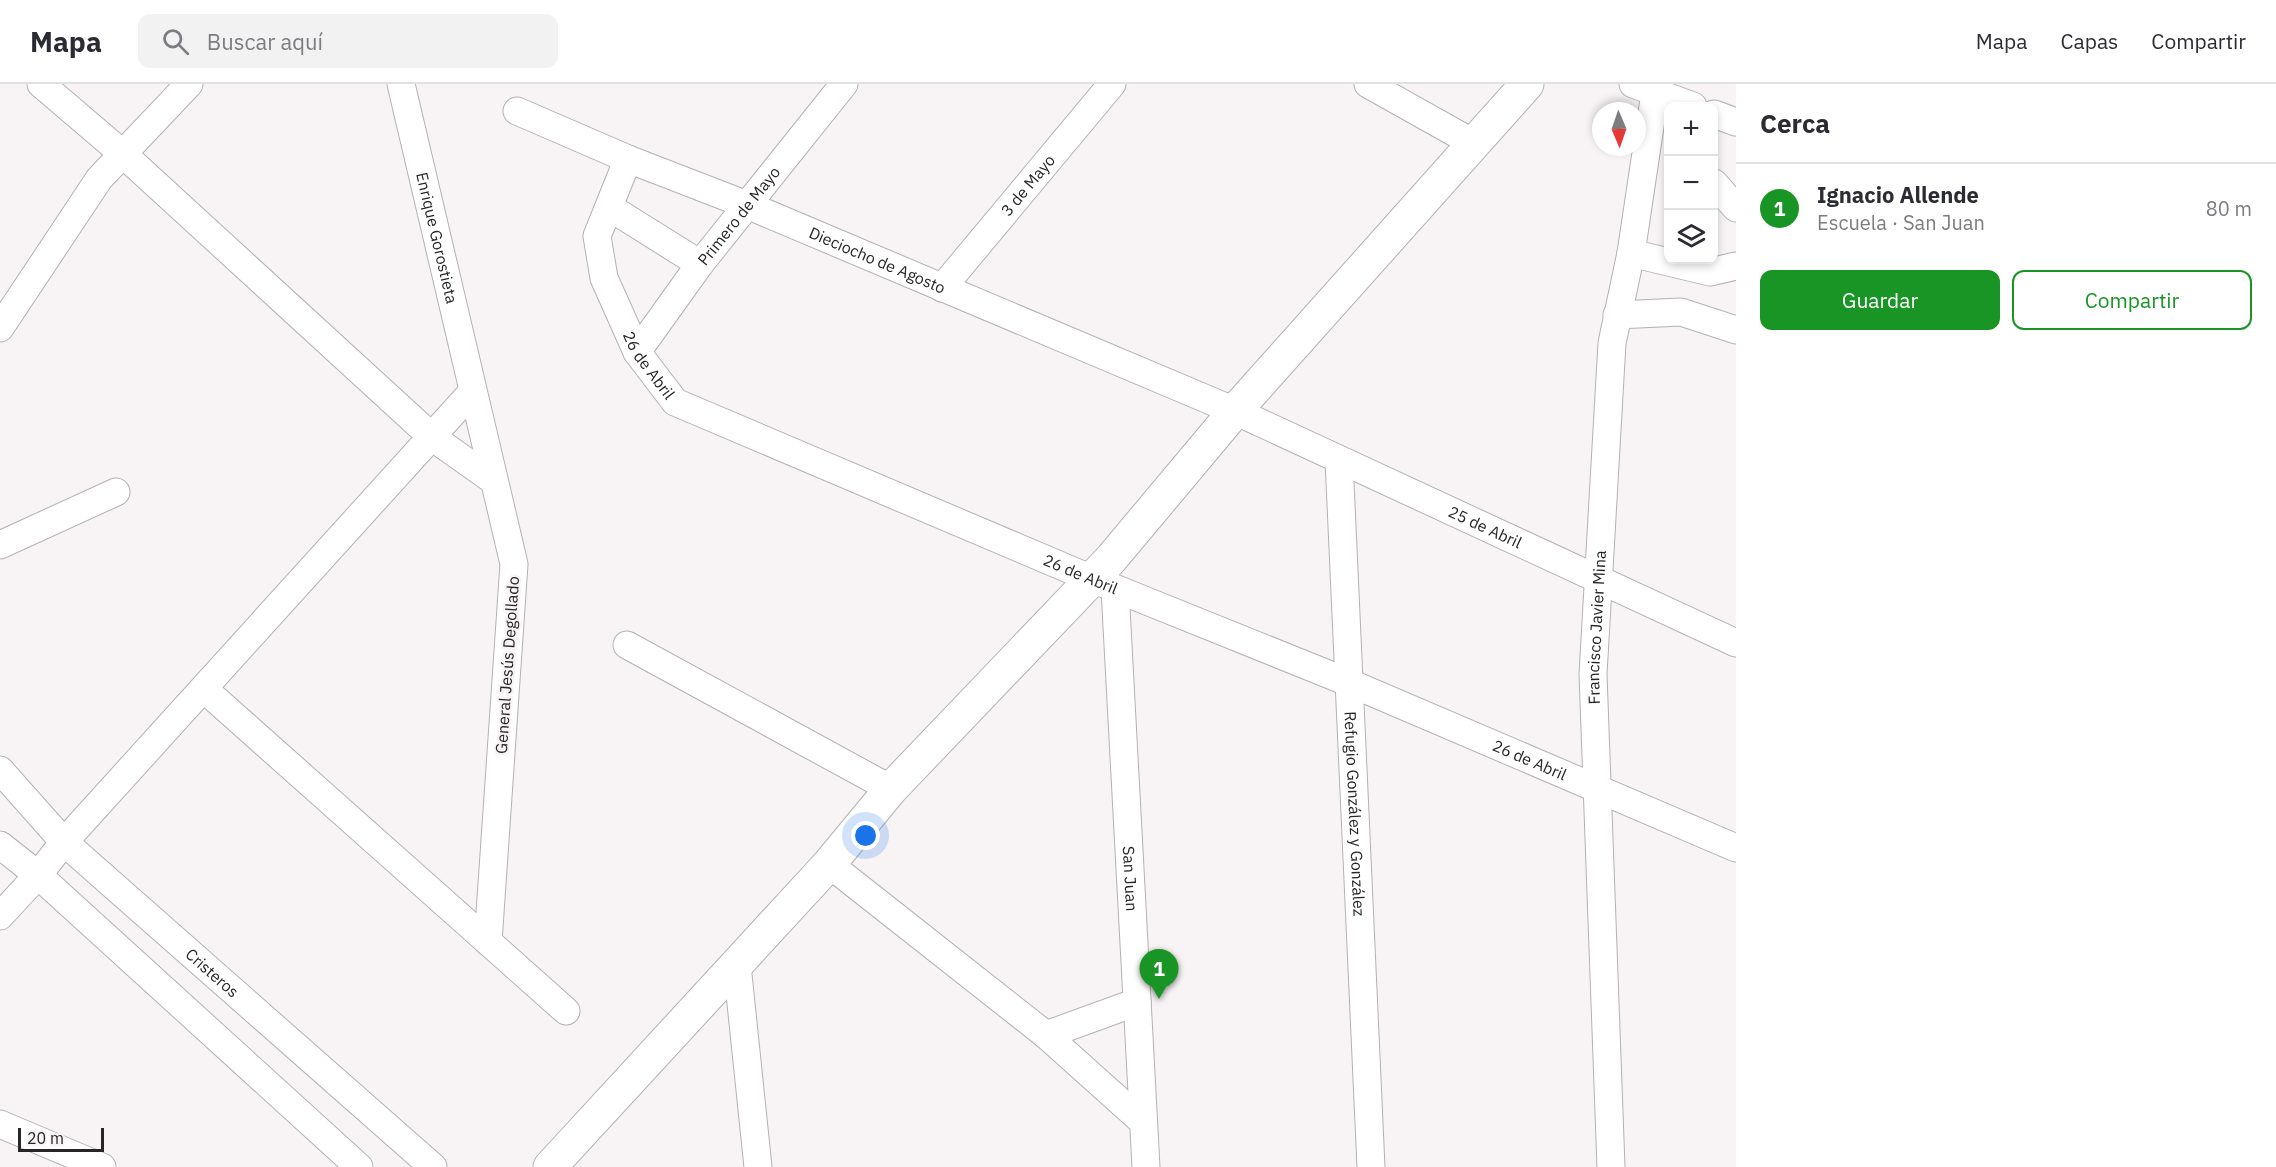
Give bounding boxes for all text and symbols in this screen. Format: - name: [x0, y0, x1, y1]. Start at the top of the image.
- search box: [138, 14, 558, 68]
- text: Mapa: [30, 23, 102, 60]
- icon: search: [159, 25, 192, 58]
- text: Buscar aquí: [207, 27, 323, 56]
- text: Mapa: [1976, 27, 2027, 55]
- text: Capas: [2060, 27, 2118, 55]
- text: Compartir: [2151, 27, 2246, 55]
- north arrow: [1592, 102, 1646, 156]
- map controls: [1664, 102, 1718, 264]
- button: +: [1664, 102, 1718, 156]
- text: Cerca: [1760, 106, 1830, 140]
- street label: 3 de Mayo: [997, 150, 1059, 220]
- button: −: [1664, 156, 1718, 210]
- street label: Primero de Mayo: [693, 162, 784, 269]
- street label: Enrique Gorostieta: [412, 170, 462, 306]
- text: Ignacio Allende: [1817, 180, 1979, 209]
- text: 1: [1774, 195, 1786, 222]
- text: 80 m: [2206, 195, 2252, 222]
- text: Escuela · San Juan: [1817, 209, 1985, 236]
- button: layers: [1664, 210, 1718, 264]
- street label: Dieciocho de Agosto: [806, 222, 949, 298]
- button: Guardar: [1760, 270, 2000, 330]
- button: Compartir: [2012, 270, 2252, 330]
- street label: 26 de Abril: [619, 328, 679, 403]
- street label: 25 de Abril: [1445, 501, 1525, 552]
- street label: Francisco Javier Mina: [1583, 549, 1610, 705]
- street label: 26 de Abril: [1040, 550, 1121, 598]
- street label: General Jesús Degollado: [491, 576, 523, 754]
- street label: Refugio González y González: [1340, 711, 1370, 917]
- street label: 26 de Abril: [1490, 735, 1570, 784]
- your location: [851, 821, 880, 850]
- street label: San Juan: [1119, 845, 1142, 912]
- street label: Cristeros: [182, 944, 243, 1001]
- pin: 1: [1140, 950, 1178, 999]
- scale bar: [18, 1125, 104, 1152]
- text: 20 m: [27, 1128, 64, 1148]

